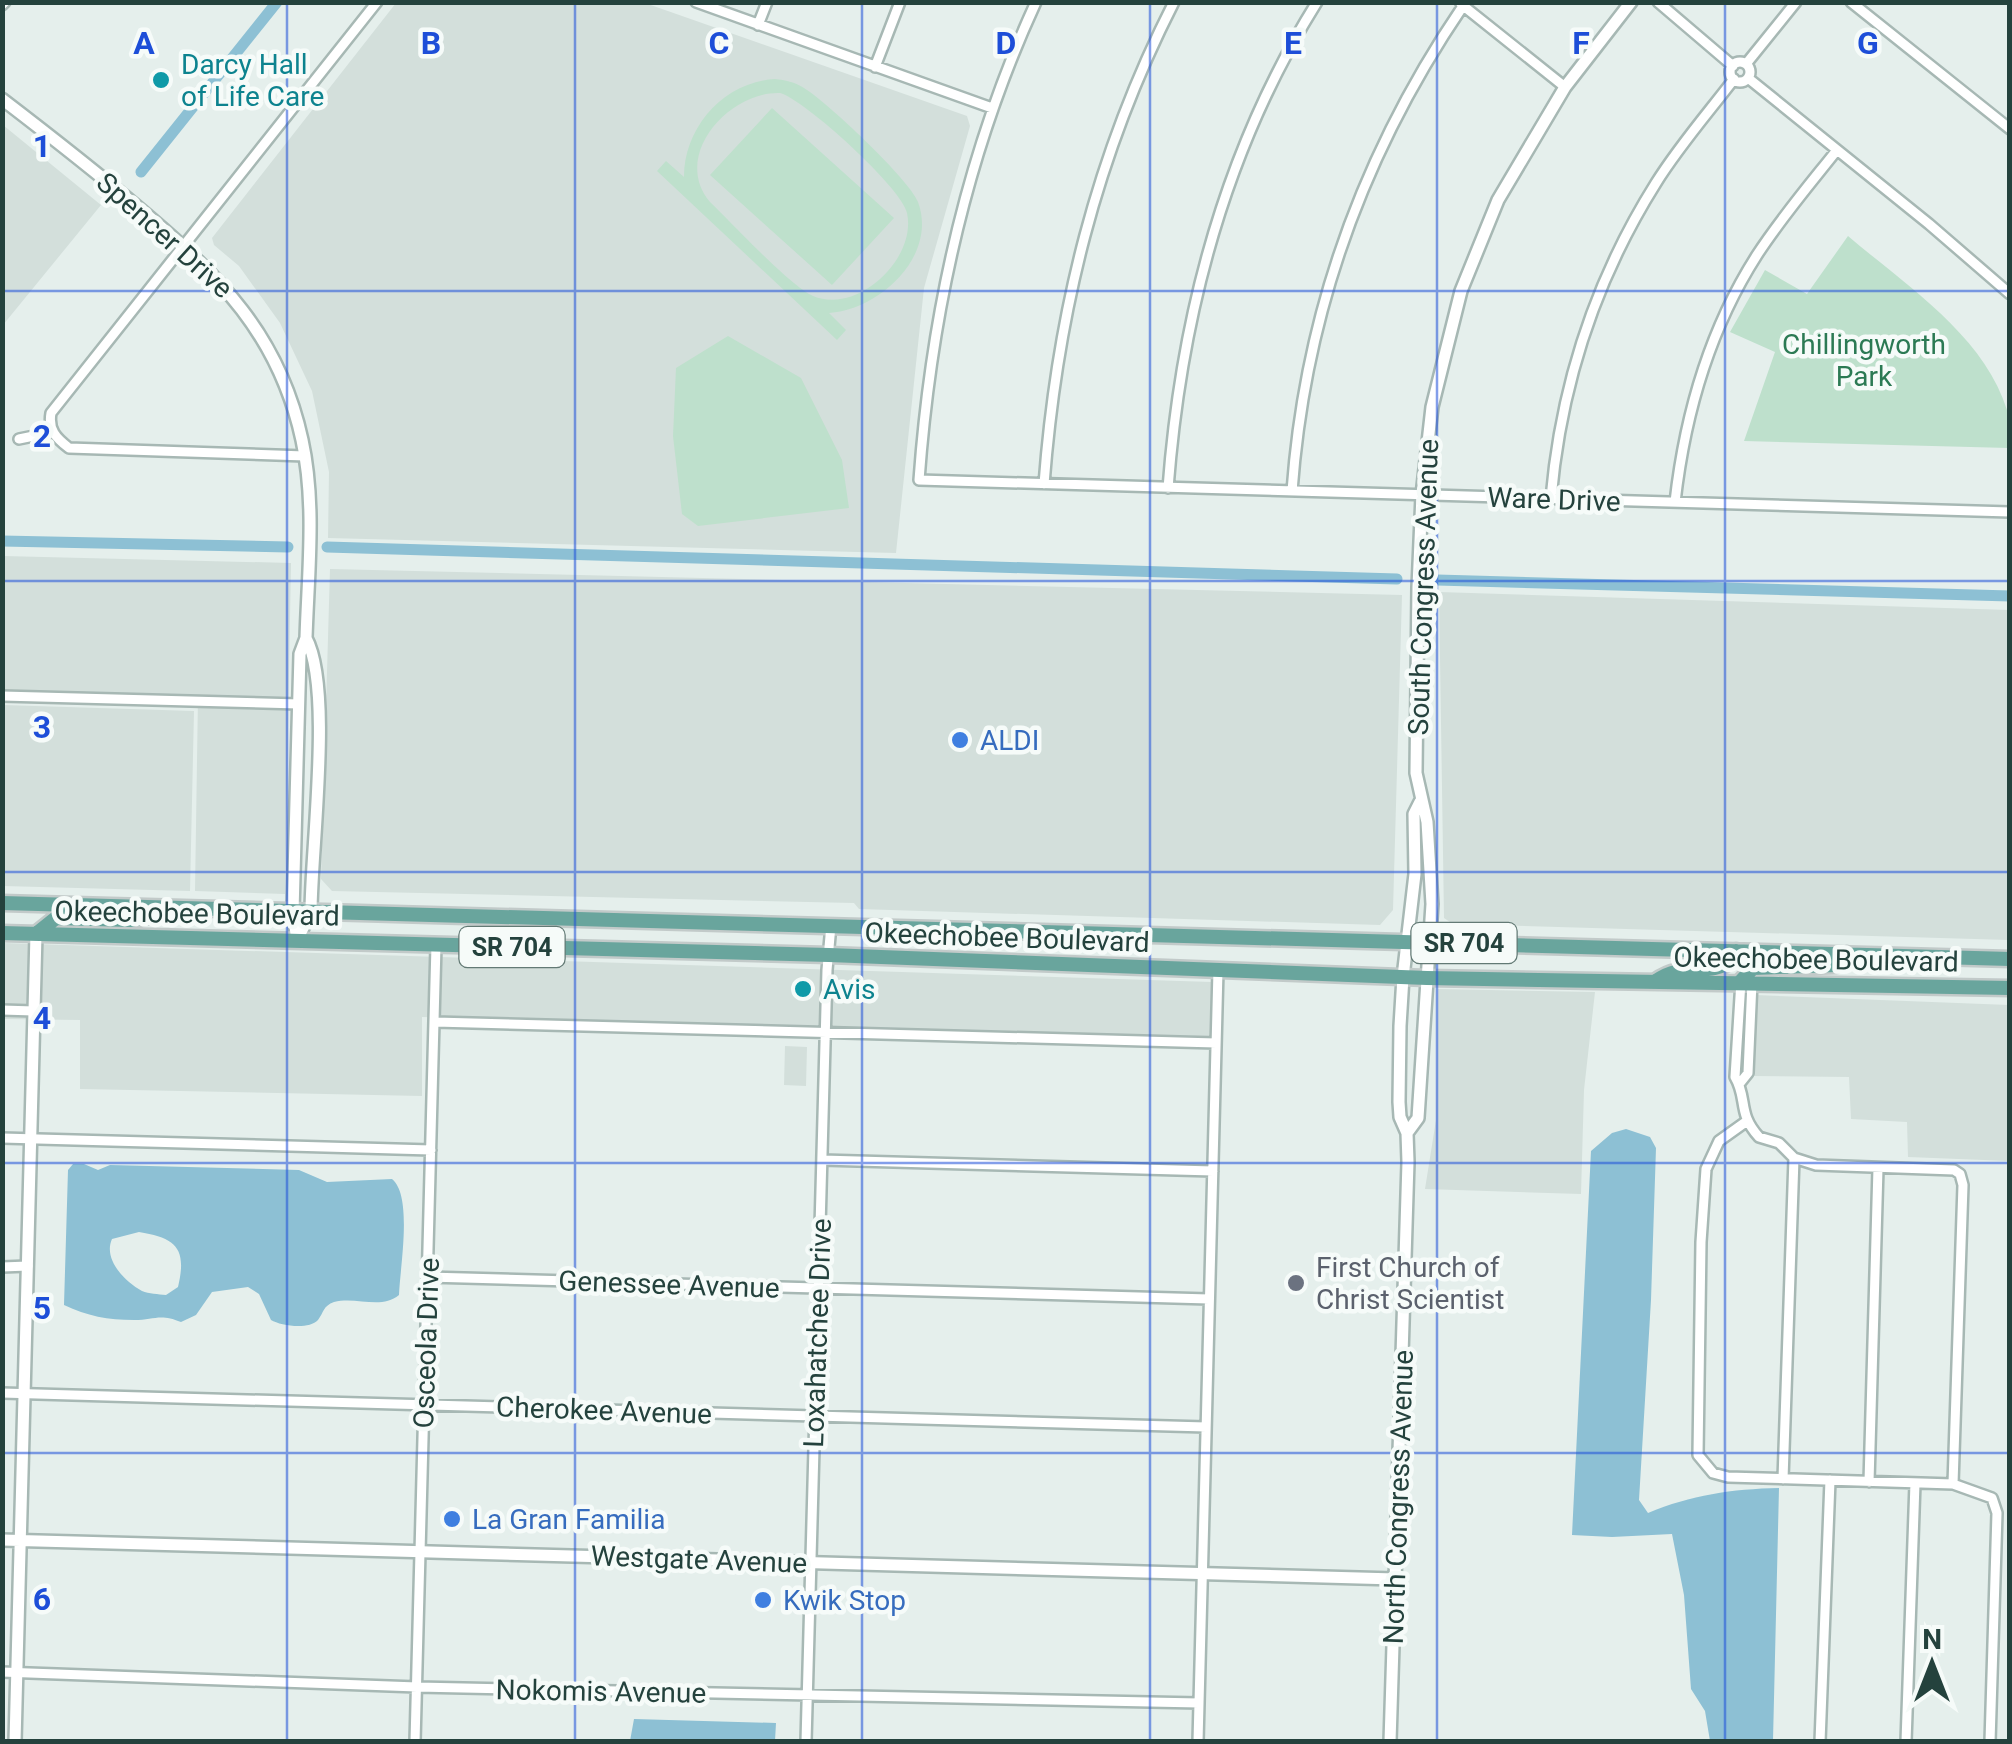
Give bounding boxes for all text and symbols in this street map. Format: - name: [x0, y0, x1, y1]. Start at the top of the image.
- text: A: [133, 24, 155, 62]
- text: B: [421, 24, 441, 62]
- text: C: [709, 24, 729, 62]
- text: D: [996, 24, 1016, 62]
- text: E: [1284, 24, 1302, 62]
- text: F: [1572, 24, 1590, 62]
- text: G: [1857, 24, 1879, 62]
- place label: Darcy Hall of Life Care: [181, 48, 324, 113]
- marker: Darcy Hall of Life Care: [150, 69, 172, 91]
- text: 1: [33, 127, 51, 165]
- street label: Spencer Drive: [90, 166, 239, 305]
- park label: Chillingworth Park: [1782, 328, 1946, 393]
- text: 2: [33, 417, 51, 455]
- street label: South Congress Avenue: [1402, 438, 1445, 736]
- street label: Ware Drive: [1487, 481, 1621, 518]
- text: 3: [33, 708, 51, 746]
- place label: ALDI: [980, 724, 1039, 757]
- marker: ALDI: [949, 729, 971, 751]
- street label: Okeechobee Boulevard: [54, 895, 340, 932]
- street label: Okeechobee Boulevard: [864, 916, 1150, 959]
- road number: SR 704: [1412, 923, 1516, 963]
- road number: SR 704: [460, 927, 564, 967]
- street label: Okeechobee Boulevard: [1673, 941, 1959, 978]
- place label: Avis: [823, 973, 875, 1006]
- marker: Avis: [792, 978, 814, 1000]
- text: 4: [33, 999, 51, 1037]
- street label: Loxahatchee Drive: [797, 1218, 838, 1448]
- place label: First Church of Christ Scientist: [1316, 1251, 1504, 1316]
- street label: Osceola Drive: [407, 1257, 446, 1429]
- street label: Genessee Avenue: [558, 1264, 780, 1305]
- marker: First Church of Christ Scientist: [1285, 1272, 1307, 1294]
- text: 5: [33, 1289, 51, 1327]
- street label: North Congress Avenue: [1377, 1349, 1420, 1645]
- street label: Cherokee Avenue: [496, 1390, 712, 1431]
- place label: La Gran Familia: [472, 1503, 665, 1536]
- marker: La Gran Familia: [441, 1508, 463, 1530]
- street label: Westgate Avenue: [590, 1539, 808, 1580]
- text: 6: [33, 1580, 51, 1618]
- place label: Kwik Stop: [783, 1584, 906, 1617]
- marker: Kwik Stop: [752, 1589, 774, 1611]
- north arrow: [1882, 1614, 1982, 1714]
- text: N: [1922, 1623, 1942, 1656]
- street label: Nokomis Avenue: [496, 1673, 706, 1710]

